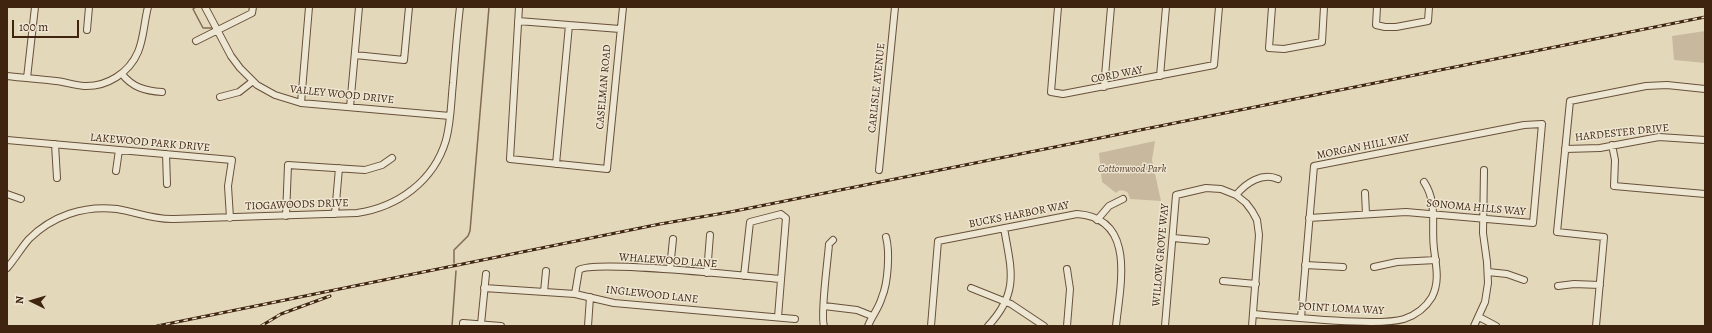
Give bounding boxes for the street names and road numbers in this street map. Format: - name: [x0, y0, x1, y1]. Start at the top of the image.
- street label: CARLISLE AVENUE: [866, 42, 888, 134]
- street label: CASELMAN ROAD: [594, 44, 614, 130]
- street label: CORD WAY: [1090, 63, 1144, 87]
- street label: VALLEY WOOD DRIVE: [289, 83, 395, 107]
- street label: HARDESTER DRIVE: [1574, 122, 1670, 144]
- street label: LAKEWOOD PARK DRIVE: [89, 131, 211, 155]
- street label: MORGAN HILL WAY: [1315, 132, 1411, 162]
- street label: TIOGAWOODS DRIVE: [245, 197, 349, 213]
- street label: SONOMA HILLS WAY: [1426, 197, 1526, 219]
- street label: BUCKS HARBOR WAY: [968, 199, 1070, 231]
- street label: WILLOW GROVE WAY: [1150, 203, 1172, 307]
- street label: WHALEWOOD LANE: [618, 251, 718, 271]
- street label: INGLEWOOD LANE: [605, 284, 699, 306]
- street label: POINT LOMA WAY: [1298, 300, 1384, 318]

